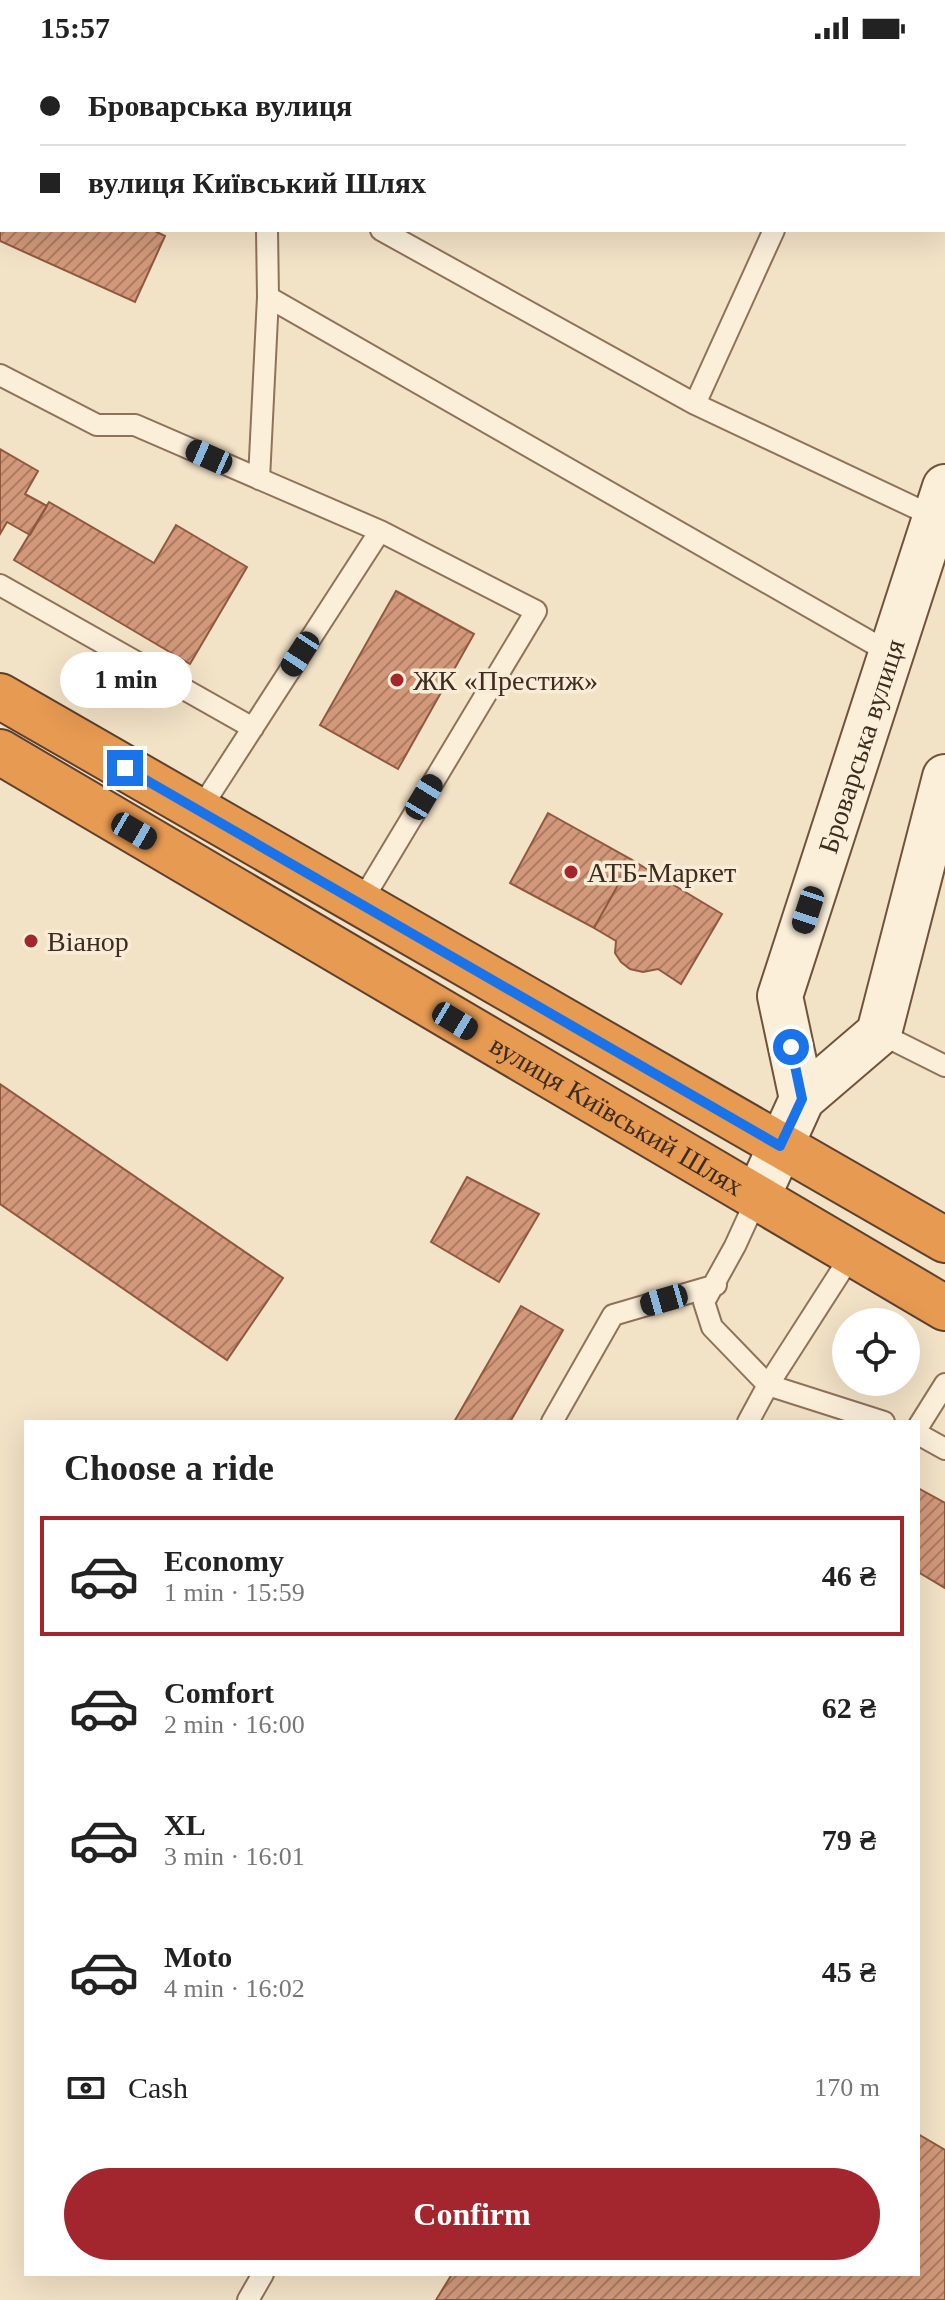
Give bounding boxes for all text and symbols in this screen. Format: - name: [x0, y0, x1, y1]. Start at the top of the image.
- text: 15:57: [40, 11, 110, 44]
- text: Броварська вулиця: [88, 89, 352, 122]
- text: вулиця Київський Шлях: [88, 166, 426, 199]
- car: [182, 436, 236, 478]
- car: [277, 627, 323, 681]
- street label: Броварська вулиця: [812, 635, 911, 857]
- callout: 1 min: [59, 652, 191, 708]
- text: 1 min: [95, 665, 157, 694]
- place label: ЖК «Престиж»: [413, 665, 598, 696]
- marker: ЖК «Престиж»: [388, 671, 406, 689]
- route end: [107, 750, 143, 786]
- car: [401, 770, 447, 824]
- car: [107, 809, 161, 853]
- place label: АТБ-Маркет: [587, 857, 736, 888]
- marker: АТБ-Маркет: [562, 863, 580, 881]
- car: [789, 883, 827, 937]
- place label: Віанор: [47, 926, 129, 957]
- marker: Віанор: [22, 932, 40, 950]
- car: [428, 998, 482, 1044]
- street label: вулиця Київський Шлях: [485, 1029, 749, 1202]
- route start: [773, 1029, 809, 1065]
- car: [638, 1282, 690, 1318]
- map controls: [832, 1308, 920, 1396]
- button: locate: [832, 1308, 920, 1396]
- text: Choose a ride: [64, 1448, 274, 1488]
- icon: car: [68, 1540, 140, 1612]
- text: Economy: [164, 1544, 284, 1577]
- text: 46 ₴: [822, 1559, 876, 1592]
- text: 1 min · 15:59: [164, 1578, 305, 1607]
- icon: car: [68, 1672, 140, 1744]
- text: Comfort: [164, 1676, 274, 1709]
- text: 62 ₴: [822, 1691, 876, 1724]
- text: 2 min · 16:00: [164, 1710, 305, 1739]
- icon: car: [68, 1804, 140, 1876]
- text: XL: [164, 1808, 206, 1841]
- text: 79 ₴: [822, 1823, 876, 1856]
- text: 3 min · 16:01: [164, 1842, 305, 1871]
- icon: car: [68, 1936, 140, 2008]
- text: Moto: [164, 1940, 232, 1973]
- text: 45 ₴: [822, 1955, 876, 1988]
- text: 4 min · 16:02: [164, 1974, 305, 2003]
- icon: cash: [64, 2066, 108, 2110]
- text: Cash: [128, 2071, 188, 2104]
- text: 170 m: [814, 2073, 880, 2102]
- button: Confirm: [64, 2168, 880, 2260]

